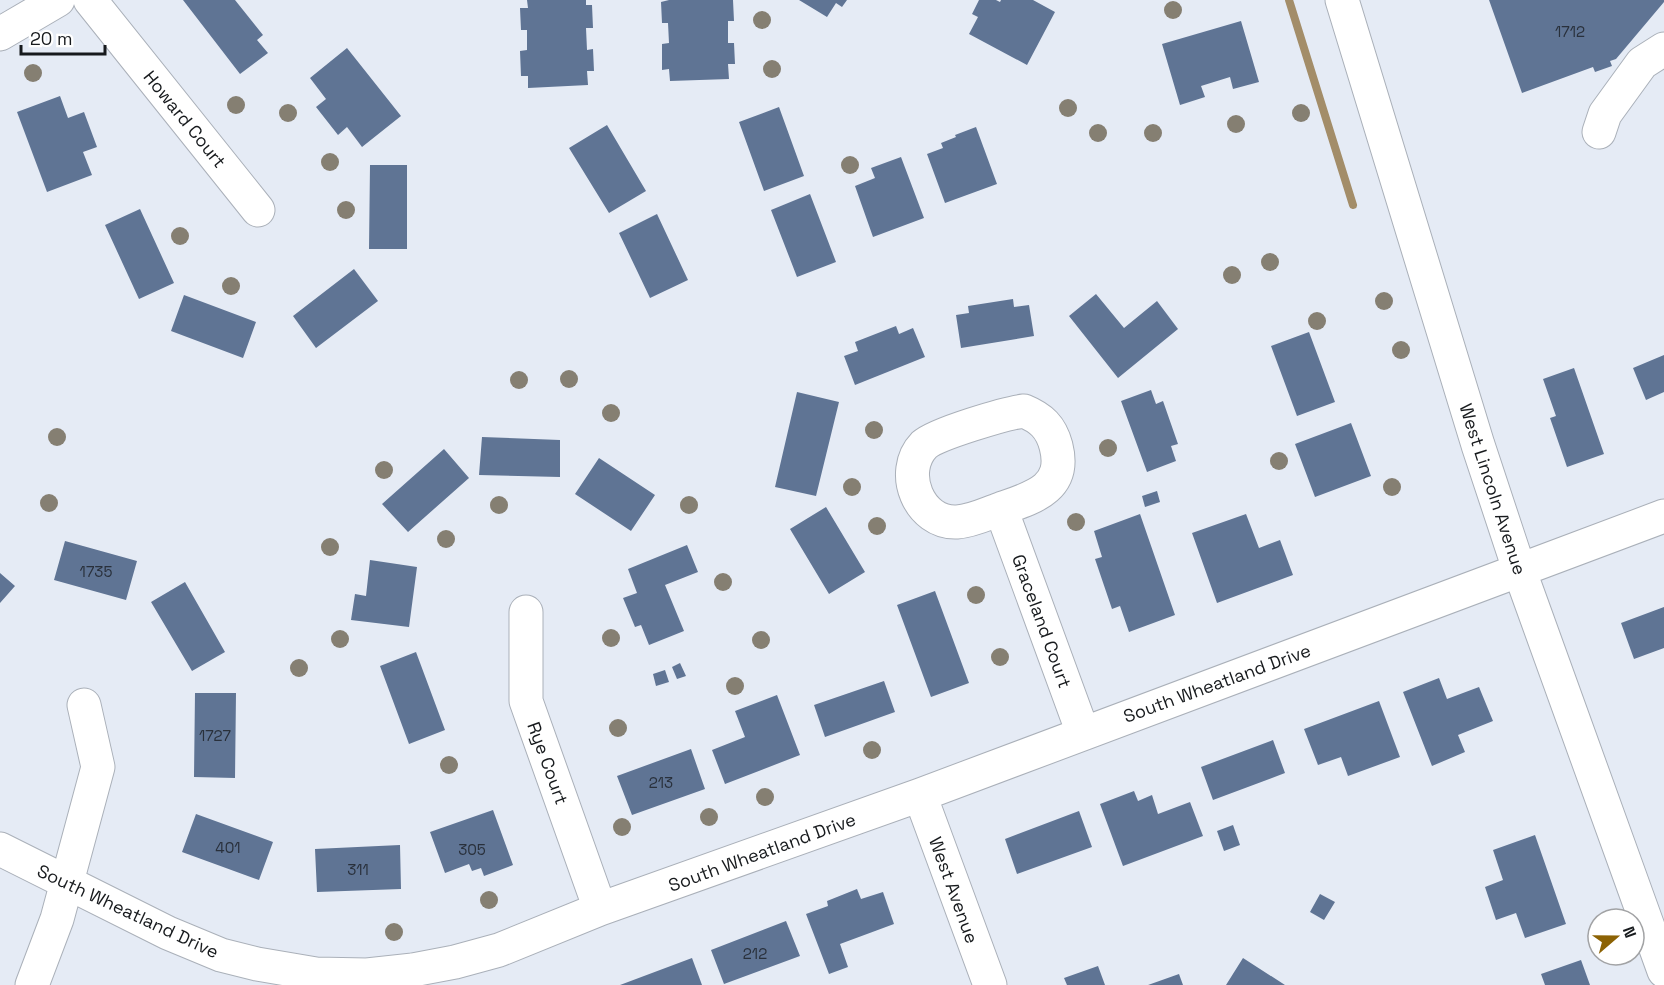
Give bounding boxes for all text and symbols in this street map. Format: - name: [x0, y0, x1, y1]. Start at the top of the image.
- scale bar: [21, 18, 105, 56]
- house number: 1712: [1555, 22, 1585, 41]
- text: 20 m: [30, 27, 73, 50]
- street label: Howard Court: [139, 66, 231, 172]
- street label: West Lincoln Avenue: [1454, 400, 1532, 578]
- street label: Graceland Court: [1007, 551, 1077, 691]
- house number: 1735: [80, 562, 112, 581]
- street label: South Wheatland Drive: [1120, 638, 1314, 728]
- street label: Rye Court: [522, 718, 574, 808]
- house number: 1727: [199, 726, 231, 745]
- house number: 213: [649, 773, 673, 792]
- street label: South Wheatland Drive: [665, 807, 859, 897]
- street label: West Avenue: [924, 834, 984, 946]
- house number: 401: [215, 838, 241, 857]
- house number: 305: [458, 840, 486, 859]
- street label: South Wheatland Drive: [34, 859, 222, 963]
- house number: 311: [347, 860, 369, 879]
- north arrow: [1586, 907, 1646, 967]
- text: N: [1618, 923, 1641, 941]
- house number: 212: [743, 944, 767, 963]

